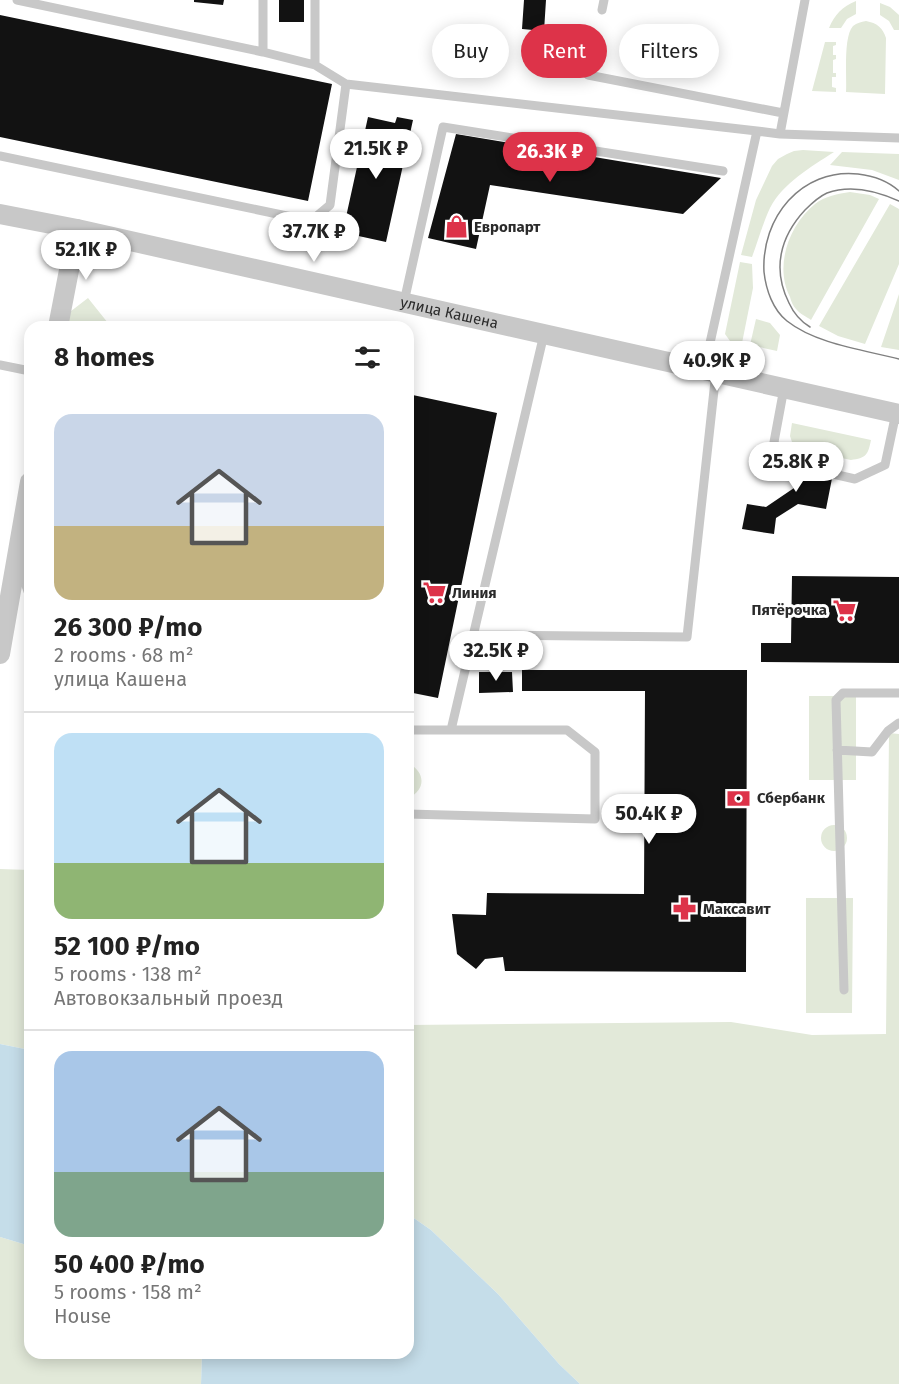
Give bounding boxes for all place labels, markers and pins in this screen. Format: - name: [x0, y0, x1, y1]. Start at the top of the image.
- pin: 21.5K ₽: [321, 129, 431, 180]
- pin: 26.3K ₽: [495, 132, 605, 183]
- pin: 37.7K ₽: [259, 212, 369, 263]
- shop icon: Европарт: [443, 214, 469, 240]
- place label: Европарт: [474, 218, 541, 236]
- pin: 52.1K ₽: [31, 230, 141, 281]
- pin: 40.9K ₽: [662, 341, 772, 392]
- pin: 25.8K ₽: [741, 442, 851, 493]
- supermarket icon: Линия: [421, 580, 447, 606]
- place label: Линия: [452, 584, 497, 602]
- supermarket icon: Пятёрочка: [832, 597, 858, 623]
- place label: Пятёрочка: [752, 601, 827, 619]
- pin: 32.5K ₽: [441, 631, 551, 682]
- bank icon: Сбербанк: [726, 785, 752, 811]
- place label: Сбербанк: [757, 789, 826, 807]
- pin: 50.4K ₽: [594, 794, 704, 845]
- pharmacy icon: Максавит: [672, 896, 698, 922]
- place label: Максавит: [703, 900, 772, 918]

